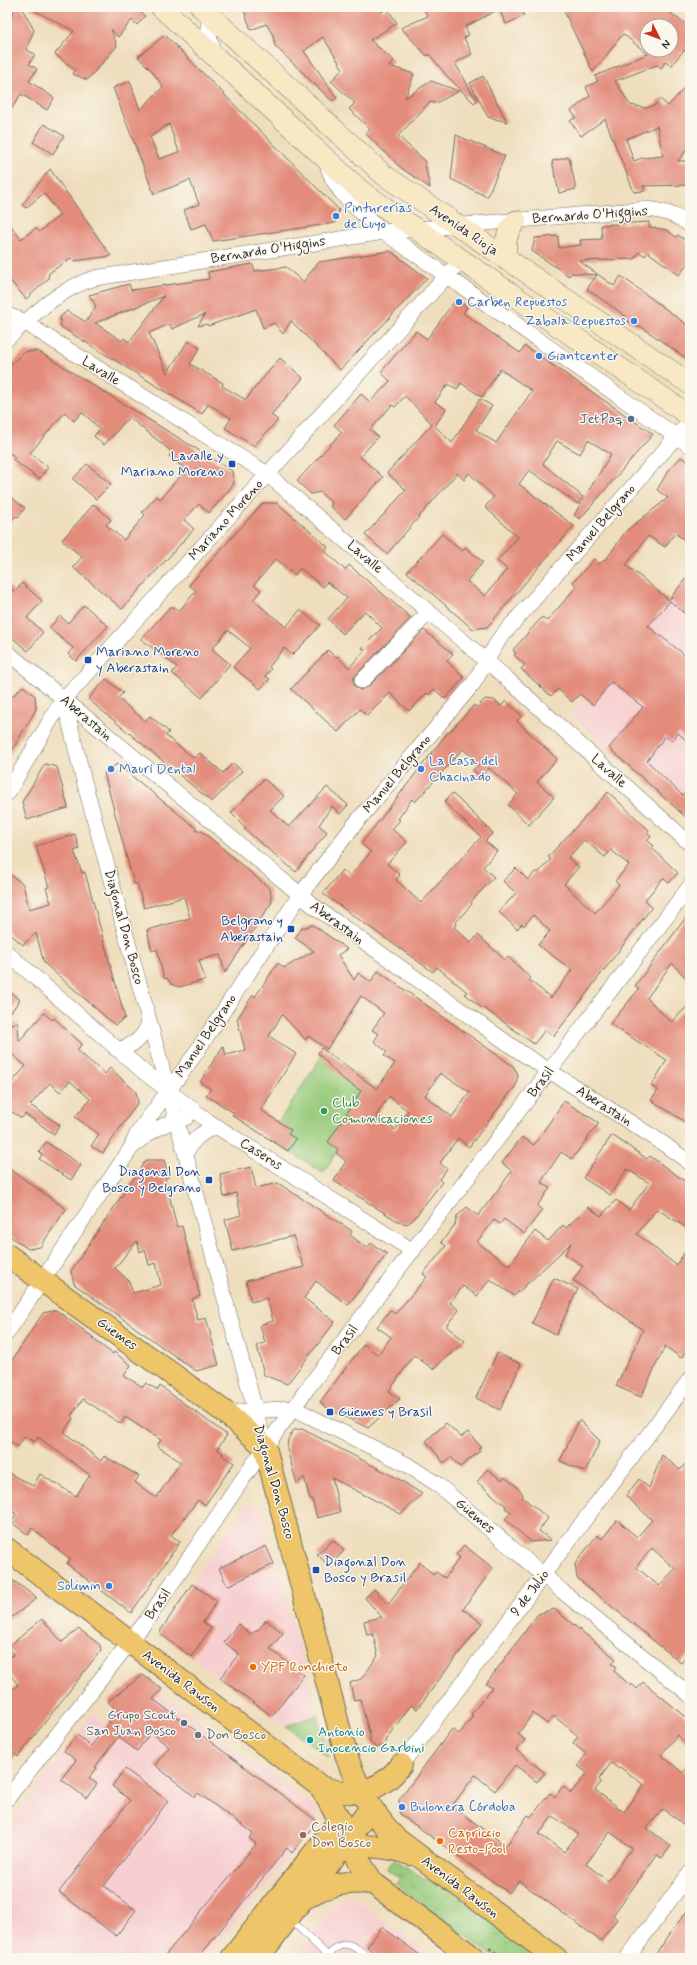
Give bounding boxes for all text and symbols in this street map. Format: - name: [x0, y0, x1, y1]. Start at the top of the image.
- north arrow: [639, 18, 679, 58]
- text: N: [658, 37, 673, 51]
- place label: Pinturerías de Cuyo: [344, 199, 412, 233]
- street label: Avenida Rioja: [426, 200, 502, 260]
- street label: Bernardo O'Higgins: [532, 202, 649, 230]
- marker: Pinturerías de Cuyo: [331, 211, 341, 221]
- street label: Bernardo O'Higgins: [209, 232, 327, 270]
- place label: Carben Repuestos: [467, 293, 567, 311]
- marker: Carben Repuestos: [454, 297, 464, 307]
- place label: Zabala Repuestos: [525, 312, 626, 330]
- marker: Zabala Repuestos: [629, 316, 639, 326]
- place label: Giantcenter: [547, 347, 619, 365]
- marker: Giantcenter: [534, 351, 544, 361]
- street label: Lavalle: [78, 352, 124, 390]
- place label: JetPaq: [579, 410, 623, 428]
- marker: JetPaq: [626, 414, 636, 424]
- place label: Lavalle y Mariano Moreno: [121, 447, 224, 481]
- marker: Lavalle y Mariano Moreno: [227, 459, 237, 469]
- street label: Mariano Moreno: [185, 476, 267, 564]
- street label: Manuel Belgrano: [562, 481, 640, 566]
- street label: Lavalle: [343, 536, 387, 578]
- place label: Mariano Moreno y Aberastain: [96, 643, 199, 677]
- marker: Mariano Moreno y Aberastain: [83, 655, 93, 665]
- street label: Aberastain: [56, 691, 116, 745]
- street label: Manuel Belgrano: [359, 731, 436, 818]
- street label: Lavalle: [587, 750, 631, 792]
- place label: La Casa del Chacinado: [429, 752, 498, 786]
- place label: Mauri Dental: [119, 760, 195, 778]
- marker: Mauri Dental: [106, 764, 116, 774]
- marker: La Casa del Chacinado: [416, 764, 426, 774]
- street label: Diagonal Don Bosco: [98, 867, 148, 987]
- street label: Aberastain: [306, 897, 368, 949]
- place label: Belgrano y Aberastain: [220, 912, 283, 946]
- marker: Belgrano y Aberastain: [286, 924, 296, 934]
- street label: Manuel Belgrano: [171, 991, 241, 1082]
- street label: Brasil: [524, 1063, 558, 1101]
- street label: Aberastain: [573, 1082, 635, 1130]
- place label: Club Comunicaciones: [332, 1094, 433, 1128]
- marker: Club Comunicaciones: [319, 1106, 329, 1116]
- street label: Caseros: [236, 1134, 286, 1174]
- place label: Diagonal Don Bosco y Belgrano: [102, 1163, 201, 1197]
- marker: Diagonal Don Bosco y Belgrano: [204, 1175, 214, 1185]
- street label: Güemes: [93, 1313, 141, 1355]
- street label: Brasil: [328, 1321, 362, 1359]
- place label: Güemes y Brasil: [338, 1403, 432, 1421]
- marker: Güemes y Brasil: [325, 1407, 335, 1417]
- street label: Diagonal Don Bosco: [247, 1423, 299, 1542]
- street label: Güemes: [452, 1494, 498, 1538]
- place label: Diagonal Don Bosco y Brasil: [324, 1553, 407, 1587]
- marker: Diagonal Don Bosco y Brasil: [311, 1565, 321, 1575]
- street label: 9 de Julio: [507, 1566, 553, 1620]
- place label: Solimin: [57, 1577, 101, 1595]
- marker: Solimin: [104, 1581, 114, 1591]
- street label: Brasil: [141, 1585, 175, 1623]
- street label: Avenida Rawson: [138, 1646, 224, 1716]
- place label: YPF Ronchieto: [261, 1658, 348, 1676]
- marker: YPF Ronchieto: [248, 1662, 258, 1672]
- place label: Grupo Scout San Juan Bosco: [86, 1706, 176, 1740]
- marker: Grupo Scout San Juan Bosco: [179, 1718, 189, 1728]
- place label: Antonio Inocencio Garbini: [318, 1723, 425, 1757]
- place label: Don Bosco: [206, 1726, 266, 1744]
- marker: Don Bosco: [193, 1730, 203, 1740]
- marker: Antonio Inocencio Garbini: [305, 1735, 315, 1745]
- place label: Bulonera Córdoba: [410, 1798, 516, 1816]
- marker: Bulonera Córdoba: [397, 1802, 407, 1812]
- place label: Colegio Don Bosco: [311, 1818, 371, 1852]
- place label: Capriccio Resto-Pool: [448, 1824, 506, 1858]
- marker: Colegio Don Bosco: [298, 1830, 308, 1840]
- marker: Capriccio Resto-Pool: [435, 1836, 445, 1846]
- street label: Avenida Rawson: [417, 1852, 503, 1922]

